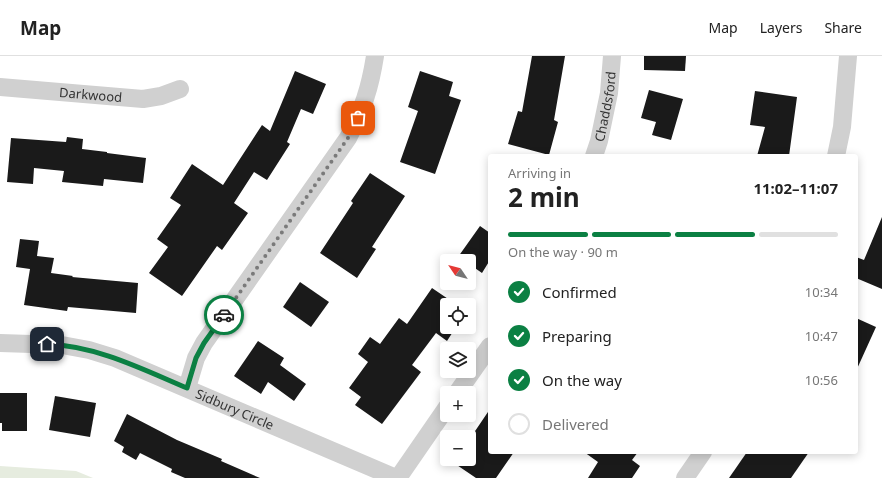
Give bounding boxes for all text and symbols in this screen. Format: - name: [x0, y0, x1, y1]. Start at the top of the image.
- text: Map: [20, 15, 61, 41]
- text: Map: [709, 18, 738, 37]
- text: Layers: [760, 18, 802, 37]
- text: Share: [824, 18, 862, 37]
- street label: Chaddsford: [590, 71, 620, 143]
- street label: Darkwood: [58, 83, 123, 106]
- pin: [341, 101, 375, 135]
- icon: bag: [347, 107, 369, 129]
- text: Arriving in: [508, 164, 571, 182]
- text: 11:02–11:07: [753, 178, 838, 198]
- text: 2 min: [508, 179, 580, 215]
- text: On the way · 90 m: [508, 243, 618, 261]
- north arrow: [440, 254, 476, 290]
- map controls: [440, 254, 476, 466]
- icon: check: [508, 281, 530, 303]
- text: Confirmed: [542, 282, 617, 302]
- text: 10:34: [805, 283, 838, 301]
- courier: [204, 295, 244, 335]
- button: locate: [440, 298, 476, 334]
- icon: car: [213, 304, 235, 326]
- icon: check: [508, 325, 530, 347]
- text: Preparing: [542, 326, 612, 346]
- pin: [30, 327, 64, 361]
- text: 10:47: [805, 327, 838, 345]
- icon: home: [36, 333, 58, 355]
- button: layers: [440, 342, 476, 378]
- icon: check: [508, 369, 530, 391]
- text: On the way: [542, 370, 622, 390]
- text: 10:56: [805, 371, 838, 389]
- street label: Sidbury Circle: [193, 384, 277, 434]
- button: +: [440, 386, 476, 422]
- text: Delivered: [542, 414, 609, 434]
- button: −: [440, 430, 476, 466]

